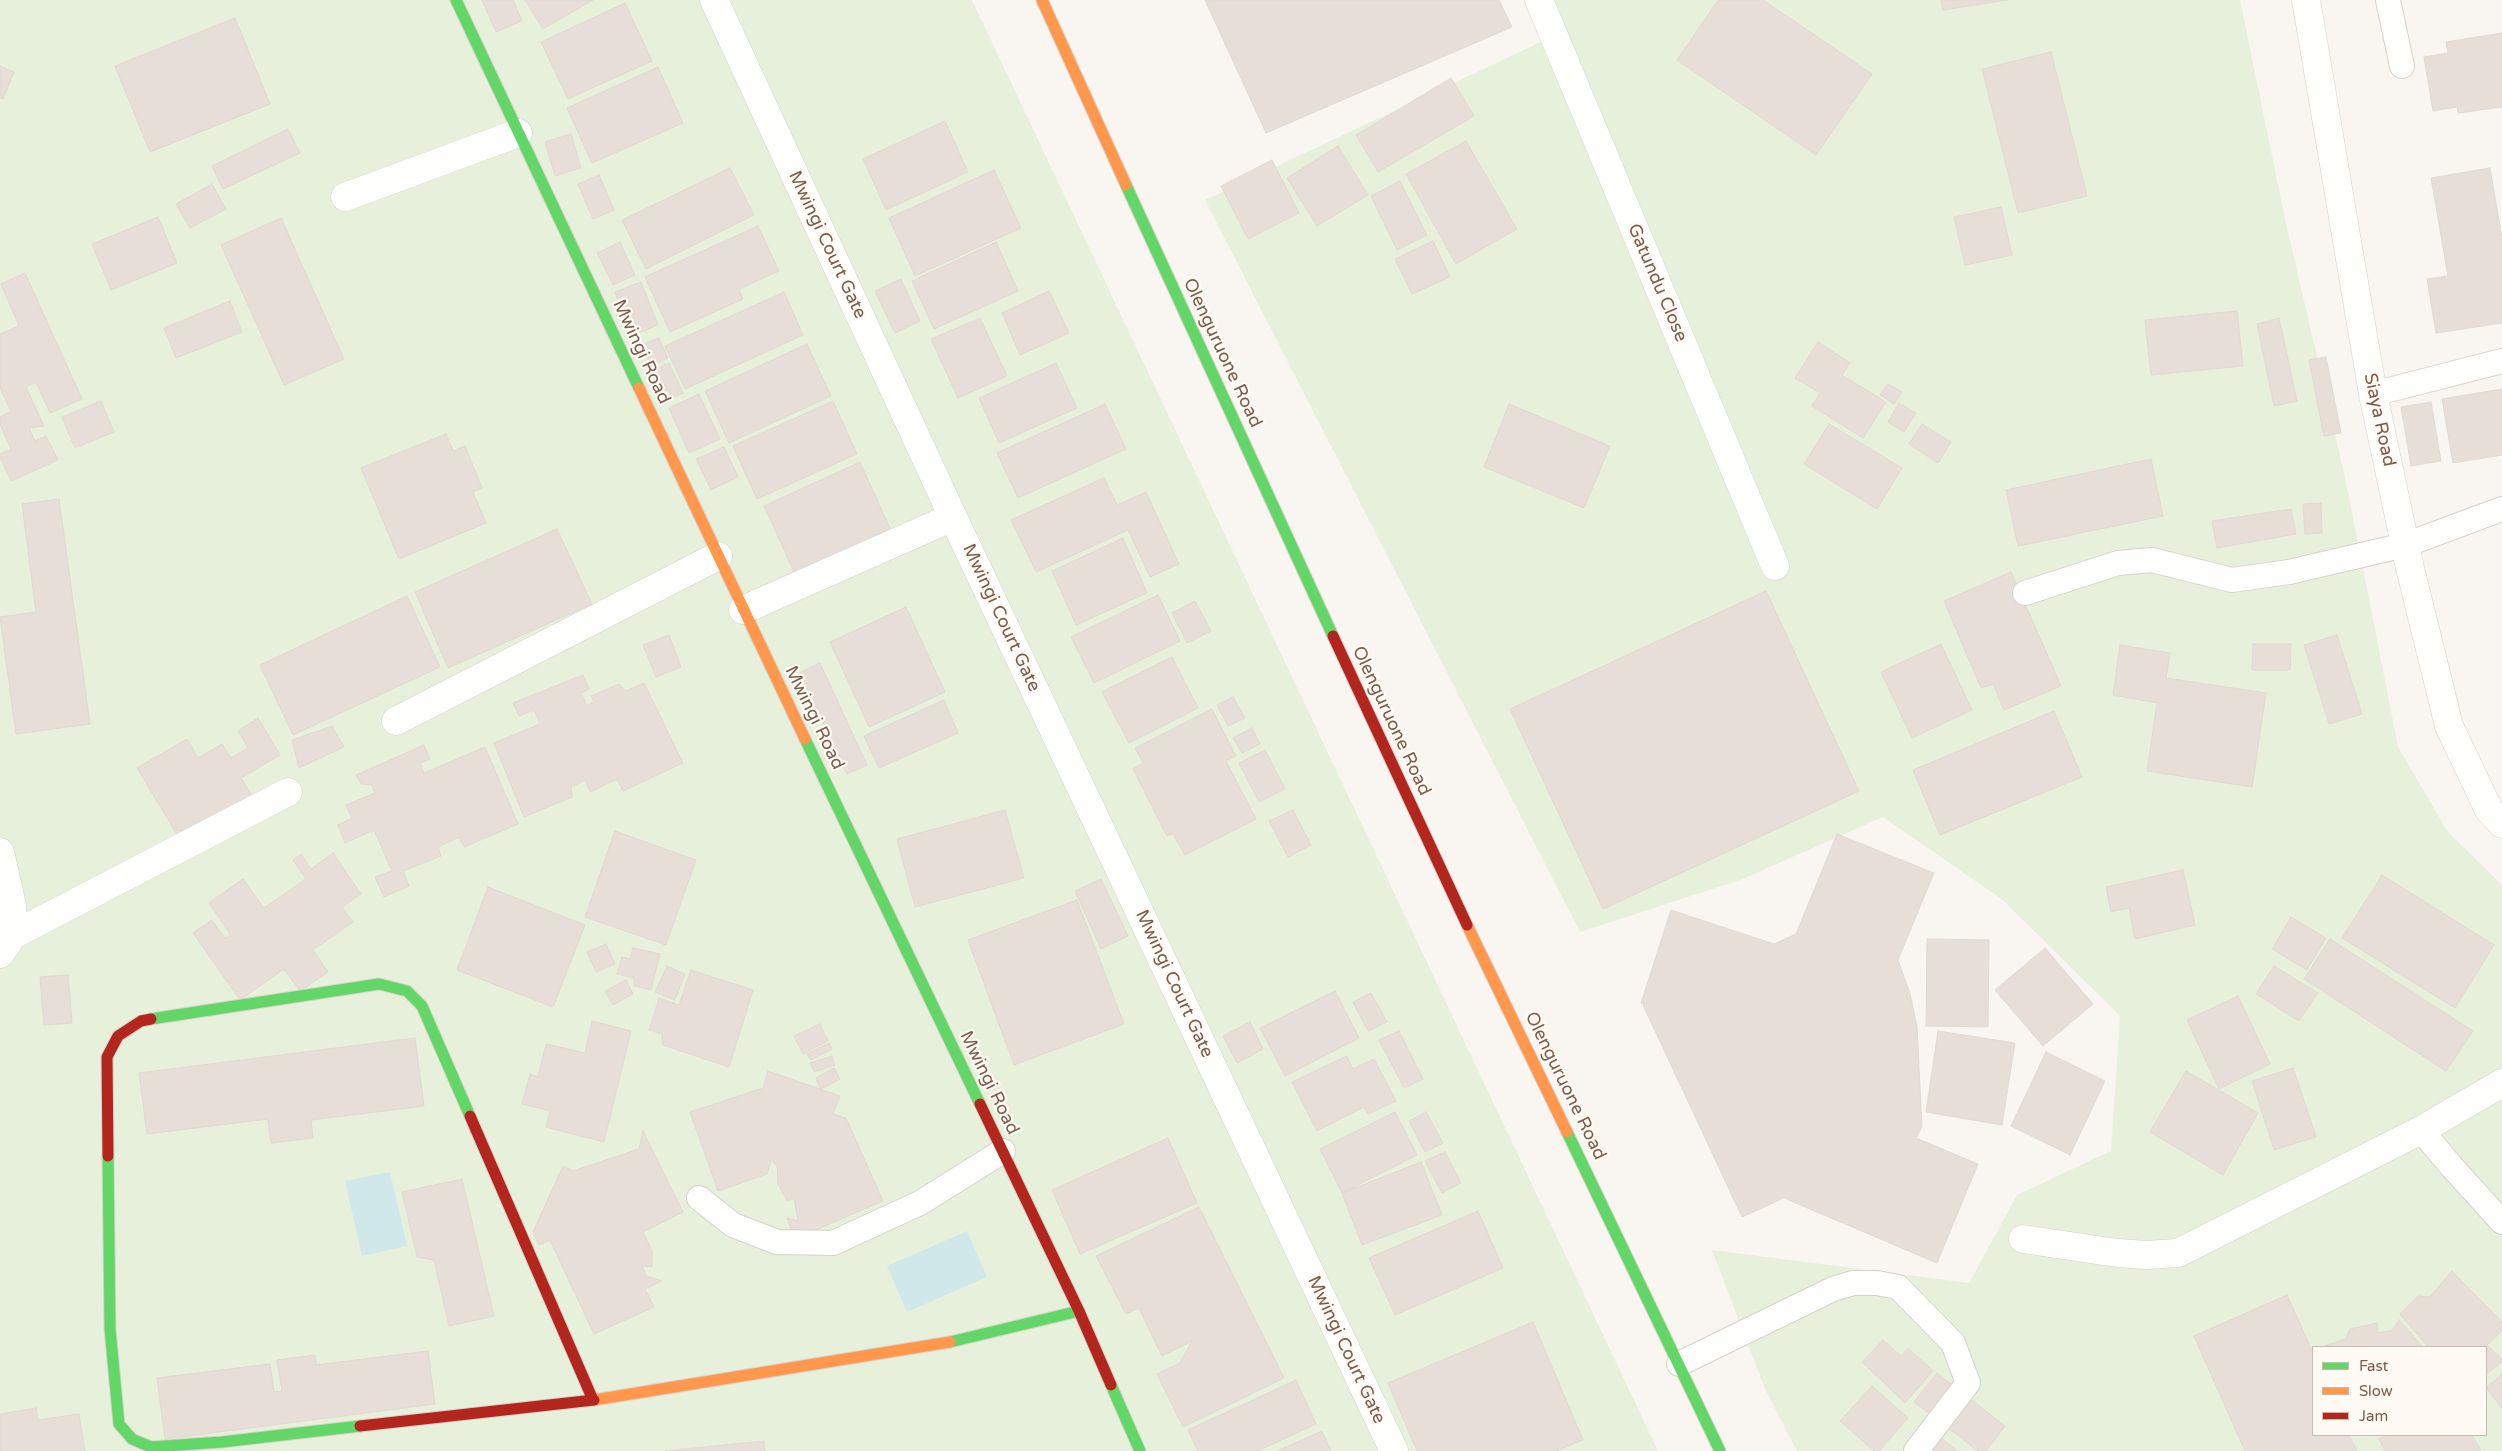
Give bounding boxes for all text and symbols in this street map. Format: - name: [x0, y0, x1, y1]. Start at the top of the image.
- street label: Mwingi Court Gate: [783, 168, 871, 322]
- street label: Gatundu Close: [1622, 221, 1692, 345]
- street label: Olenguruone Road: [1178, 275, 1266, 431]
- street label: Mwingi Road: [607, 296, 675, 408]
- street label: Siaya Road: [2359, 371, 2399, 469]
- street label: Mwingi Court Gate: [957, 541, 1045, 695]
- street label: Olenguruone Road: [1347, 643, 1435, 799]
- street label: Mwingi Road: [780, 663, 848, 773]
- street label: Mwingi Court Gate: [1130, 907, 1218, 1061]
- street label: Olenguruone Road: [1520, 1008, 1610, 1164]
- street label: Mwingi Road: [955, 1028, 1023, 1138]
- street label: Mwingi Court Gate: [1302, 1273, 1390, 1427]
- legend: [2312, 1346, 2487, 1436]
- text: Fast: [2359, 1357, 2388, 1375]
- text: Slow: [2359, 1382, 2393, 1400]
- text: Jam: [2359, 1407, 2388, 1425]

